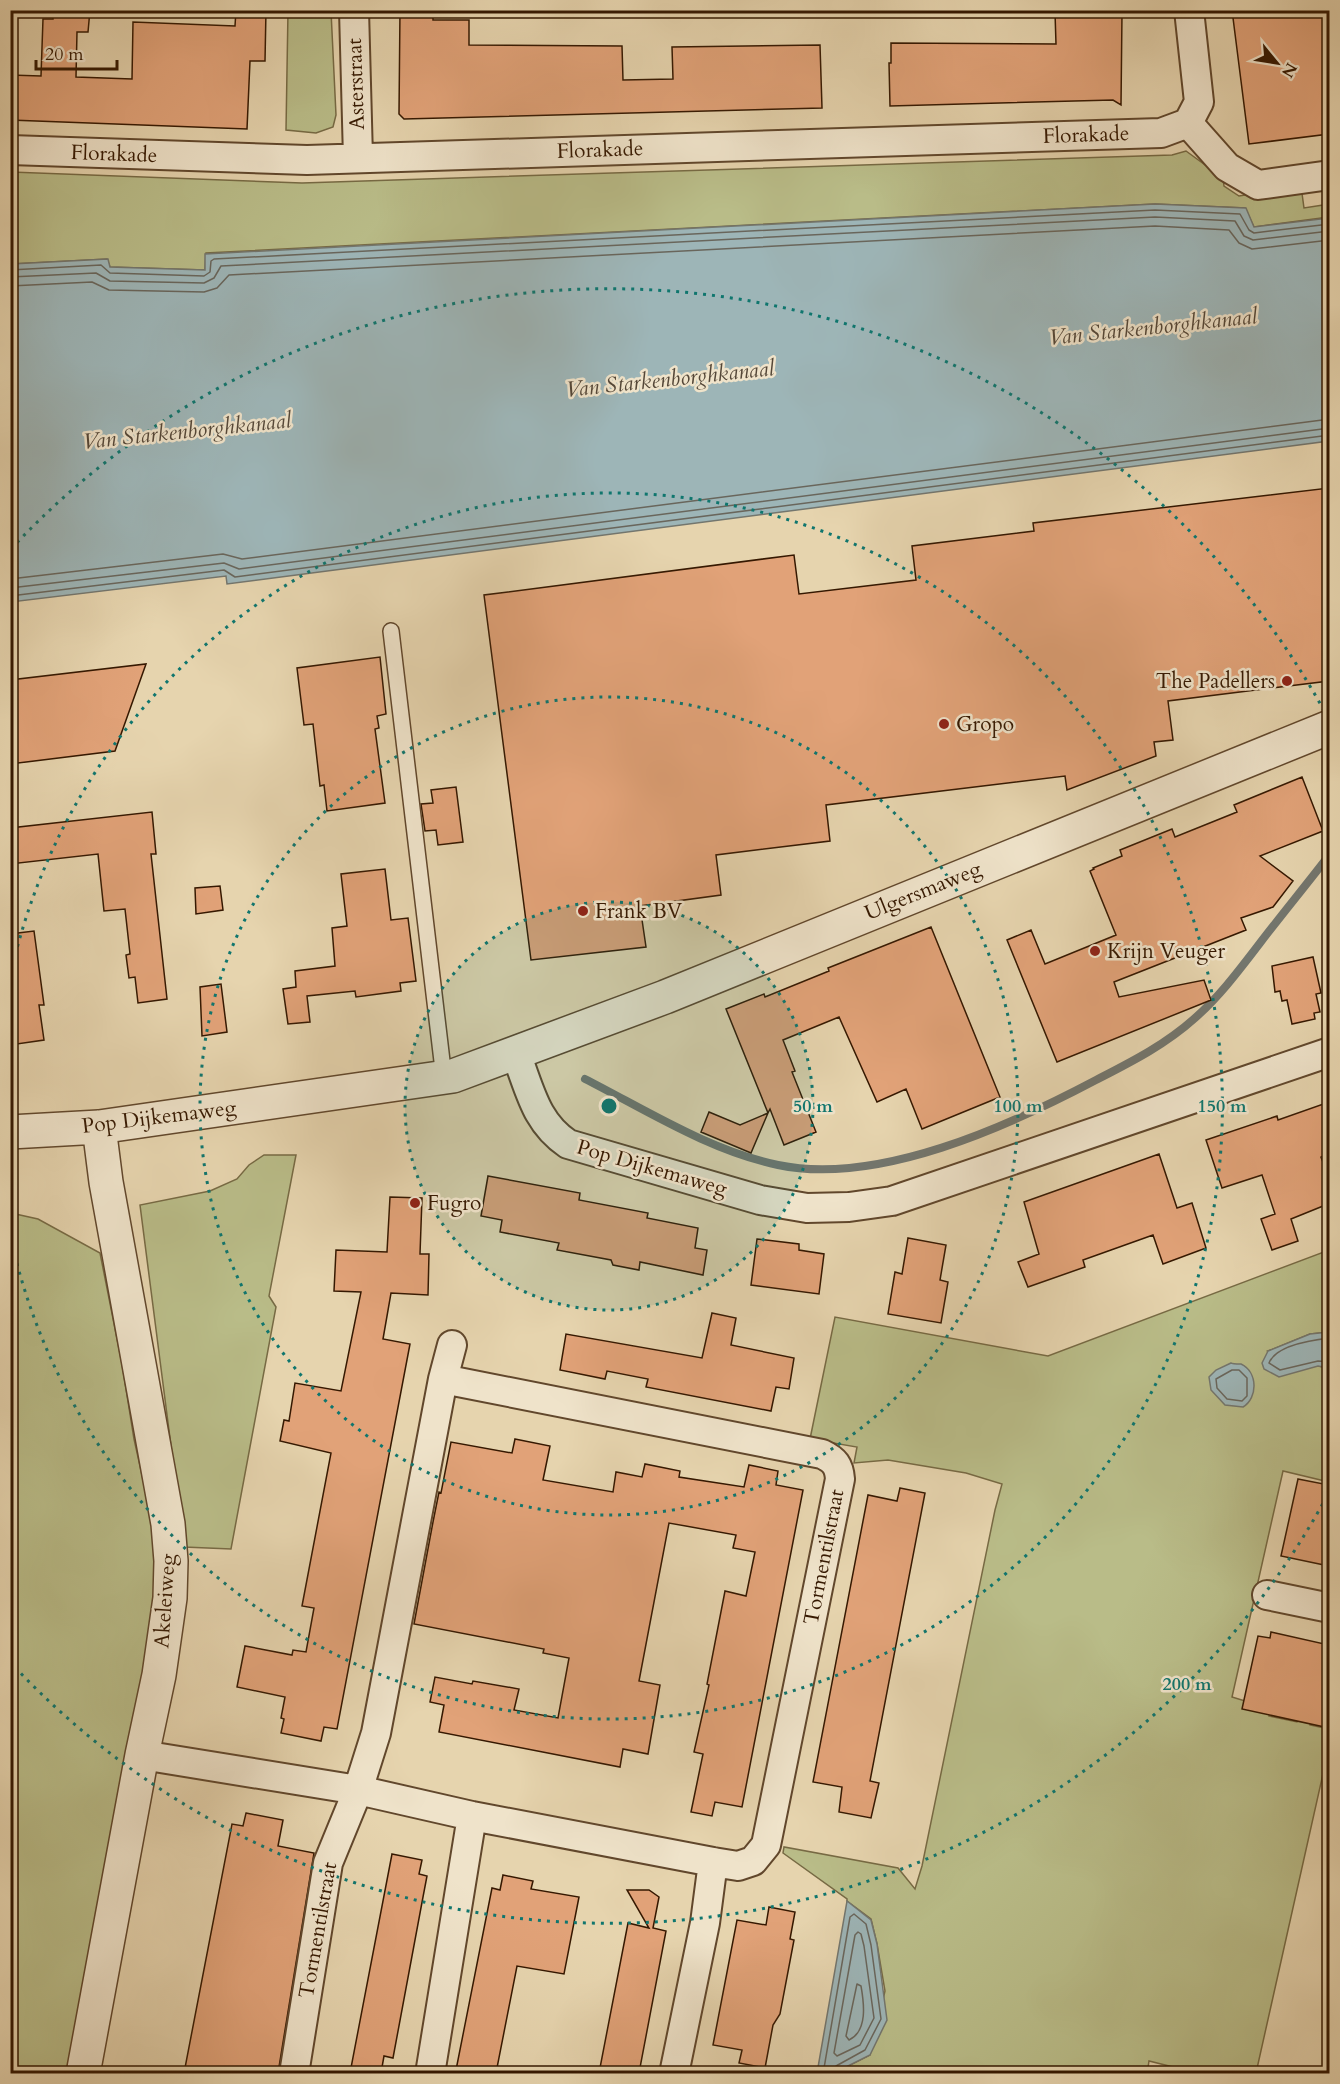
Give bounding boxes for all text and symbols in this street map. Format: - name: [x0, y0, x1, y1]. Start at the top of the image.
- scale bar: [36, 33, 117, 71]
- north arrow: [1247, 33, 1307, 93]
- street label: Asterstraat: [340, 37, 372, 130]
- text: 20 m: [45, 42, 84, 67]
- text: N: [1276, 58, 1302, 82]
- street label: Florakade: [1042, 119, 1130, 151]
- street label: Florakade: [556, 134, 644, 166]
- street label: Florakade: [70, 138, 158, 170]
- water label: Van Starkenborghkanaal: [1047, 301, 1260, 353]
- water label: Van Starkenborghkanaal: [564, 353, 777, 405]
- water label: Van Starkenborghkanaal: [81, 405, 294, 457]
- place label: The Padellers: [1156, 667, 1275, 696]
- marker: The Padellers: [1280, 674, 1294, 688]
- place label: Gropo: [956, 710, 1014, 739]
- marker: Gropo: [937, 717, 951, 731]
- street label: Ulgersmaweg: [860, 854, 986, 928]
- place label: Frank BV: [595, 897, 683, 926]
- marker: Frank BV: [576, 904, 590, 918]
- place label: Krijn Veuger: [1107, 937, 1225, 966]
- marker: Krijn Veuger: [1088, 944, 1102, 958]
- street label: Pop Dijkemaweg: [80, 1093, 238, 1141]
- text: 50 m: [793, 1094, 833, 1119]
- text: 100 m: [993, 1094, 1043, 1119]
- text: 150 m: [1197, 1094, 1247, 1119]
- centre of rings: [599, 1096, 619, 1116]
- street label: Pop Dijkemaweg: [573, 1133, 731, 1203]
- place label: Fugro: [427, 1189, 481, 1218]
- marker: Fugro: [408, 1196, 422, 1210]
- street label: Tormentilstraat: [797, 1486, 851, 1627]
- street label: Akeleiweg: [147, 1553, 183, 1649]
- text: 200 m: [1162, 1672, 1212, 1697]
- street label: Tormentilstraat: [292, 1859, 344, 2000]

